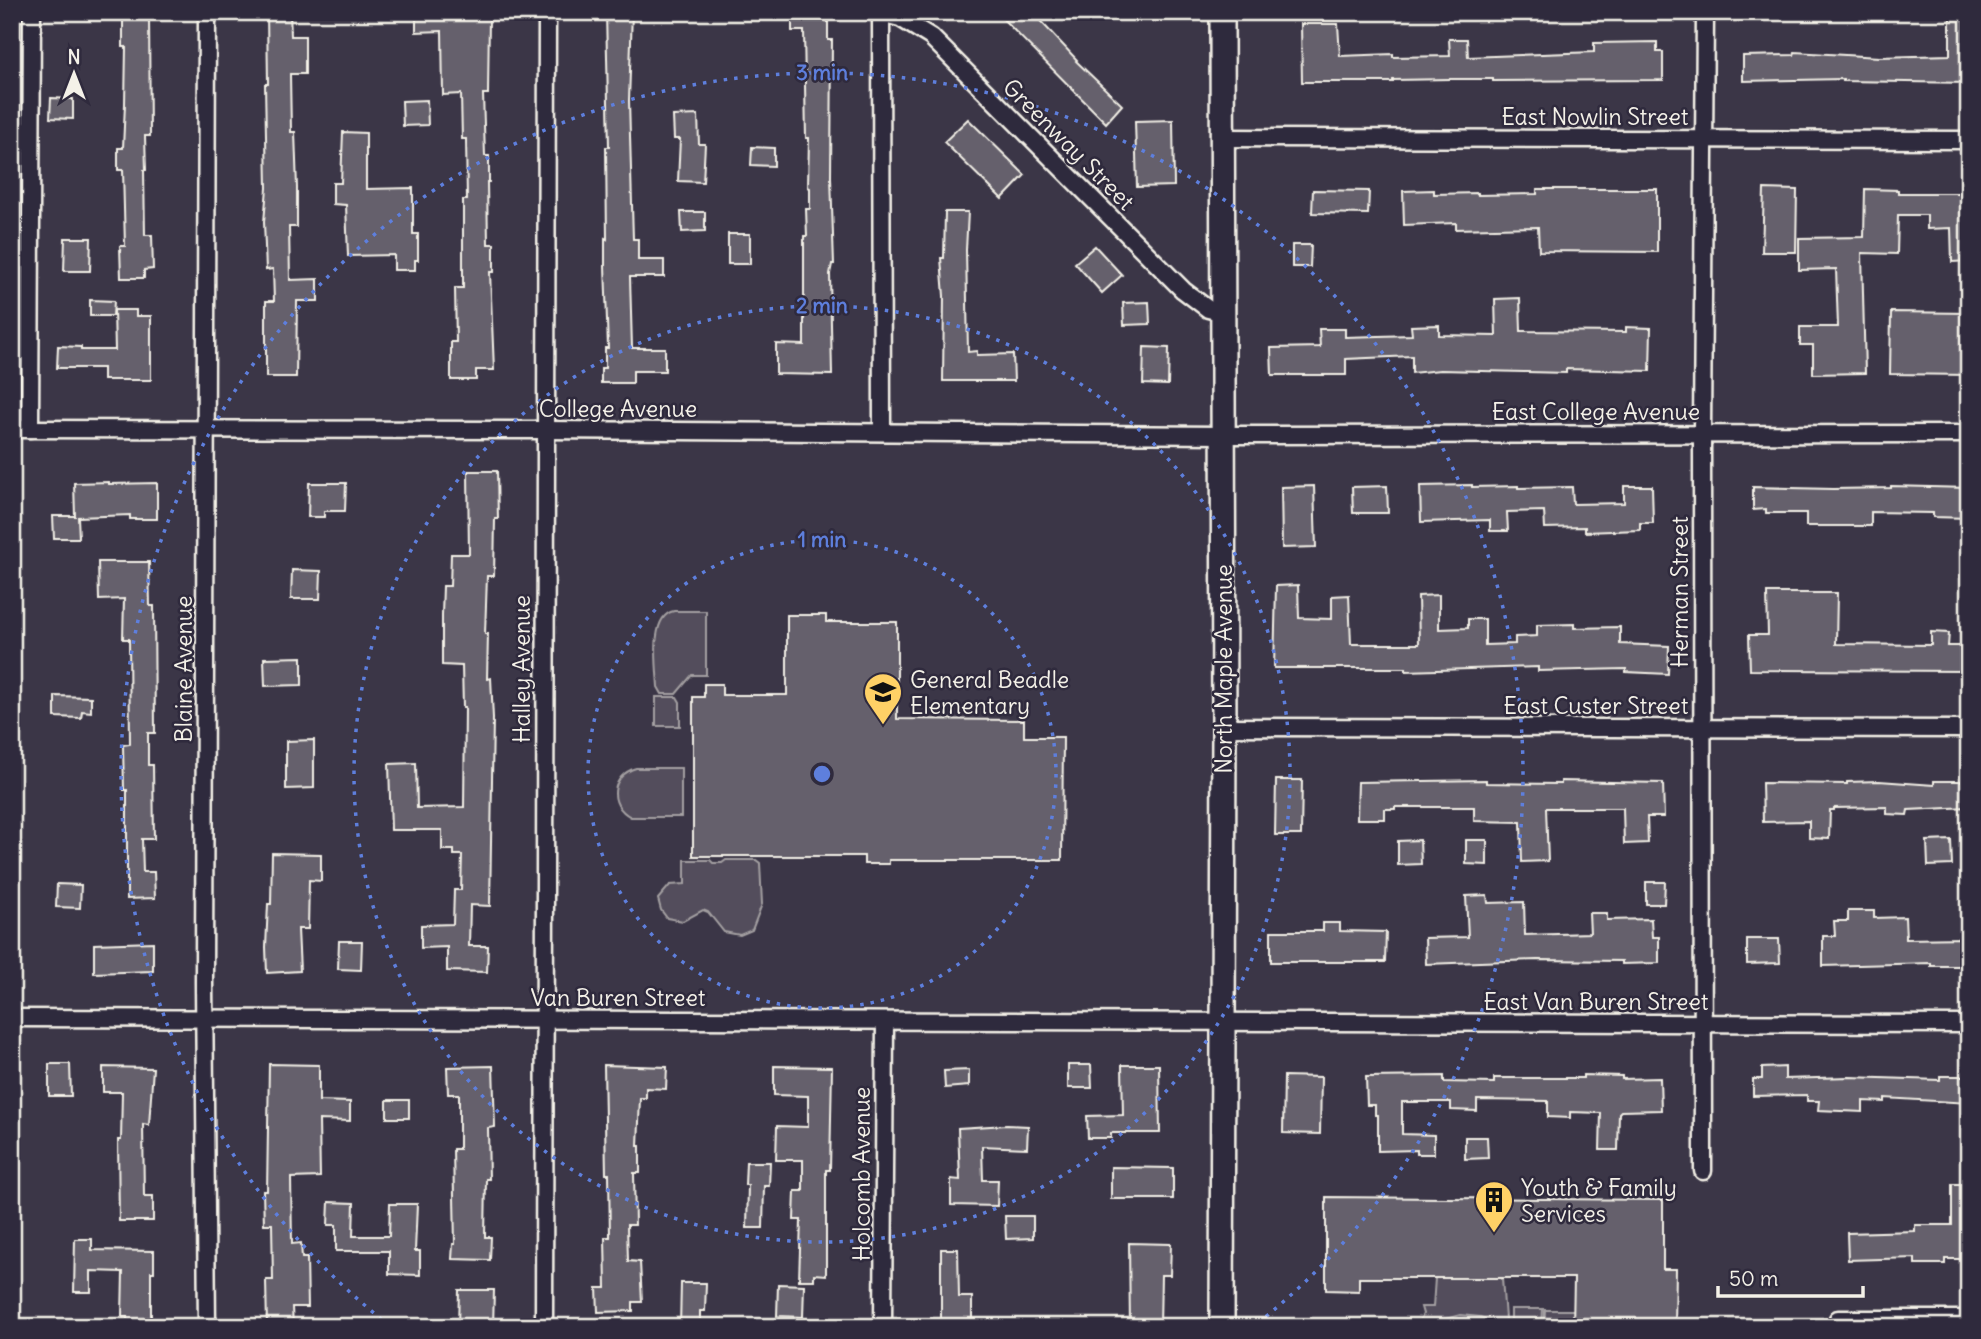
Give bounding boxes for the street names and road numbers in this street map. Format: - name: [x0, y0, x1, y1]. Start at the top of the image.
- street label: Greenway Street: [997, 72, 1141, 216]
- street label: East Nowlin Street: [1501, 102, 1689, 131]
- street label: College Avenue: [539, 394, 697, 423]
- street label: East College Avenue: [1492, 397, 1700, 426]
- street label: Herman Street: [1665, 516, 1694, 668]
- street label: North Maple Avenue: [1209, 564, 1238, 774]
- street label: Halley Avenue: [507, 595, 536, 743]
- street label: Blaine Avenue: [169, 596, 198, 742]
- street label: East Custer Street: [1504, 691, 1689, 720]
- street label: Van Buren Street: [530, 983, 706, 1012]
- street label: East Van Buren Street: [1483, 987, 1709, 1016]
- street label: Holcomb Avenue: [847, 1087, 876, 1261]

